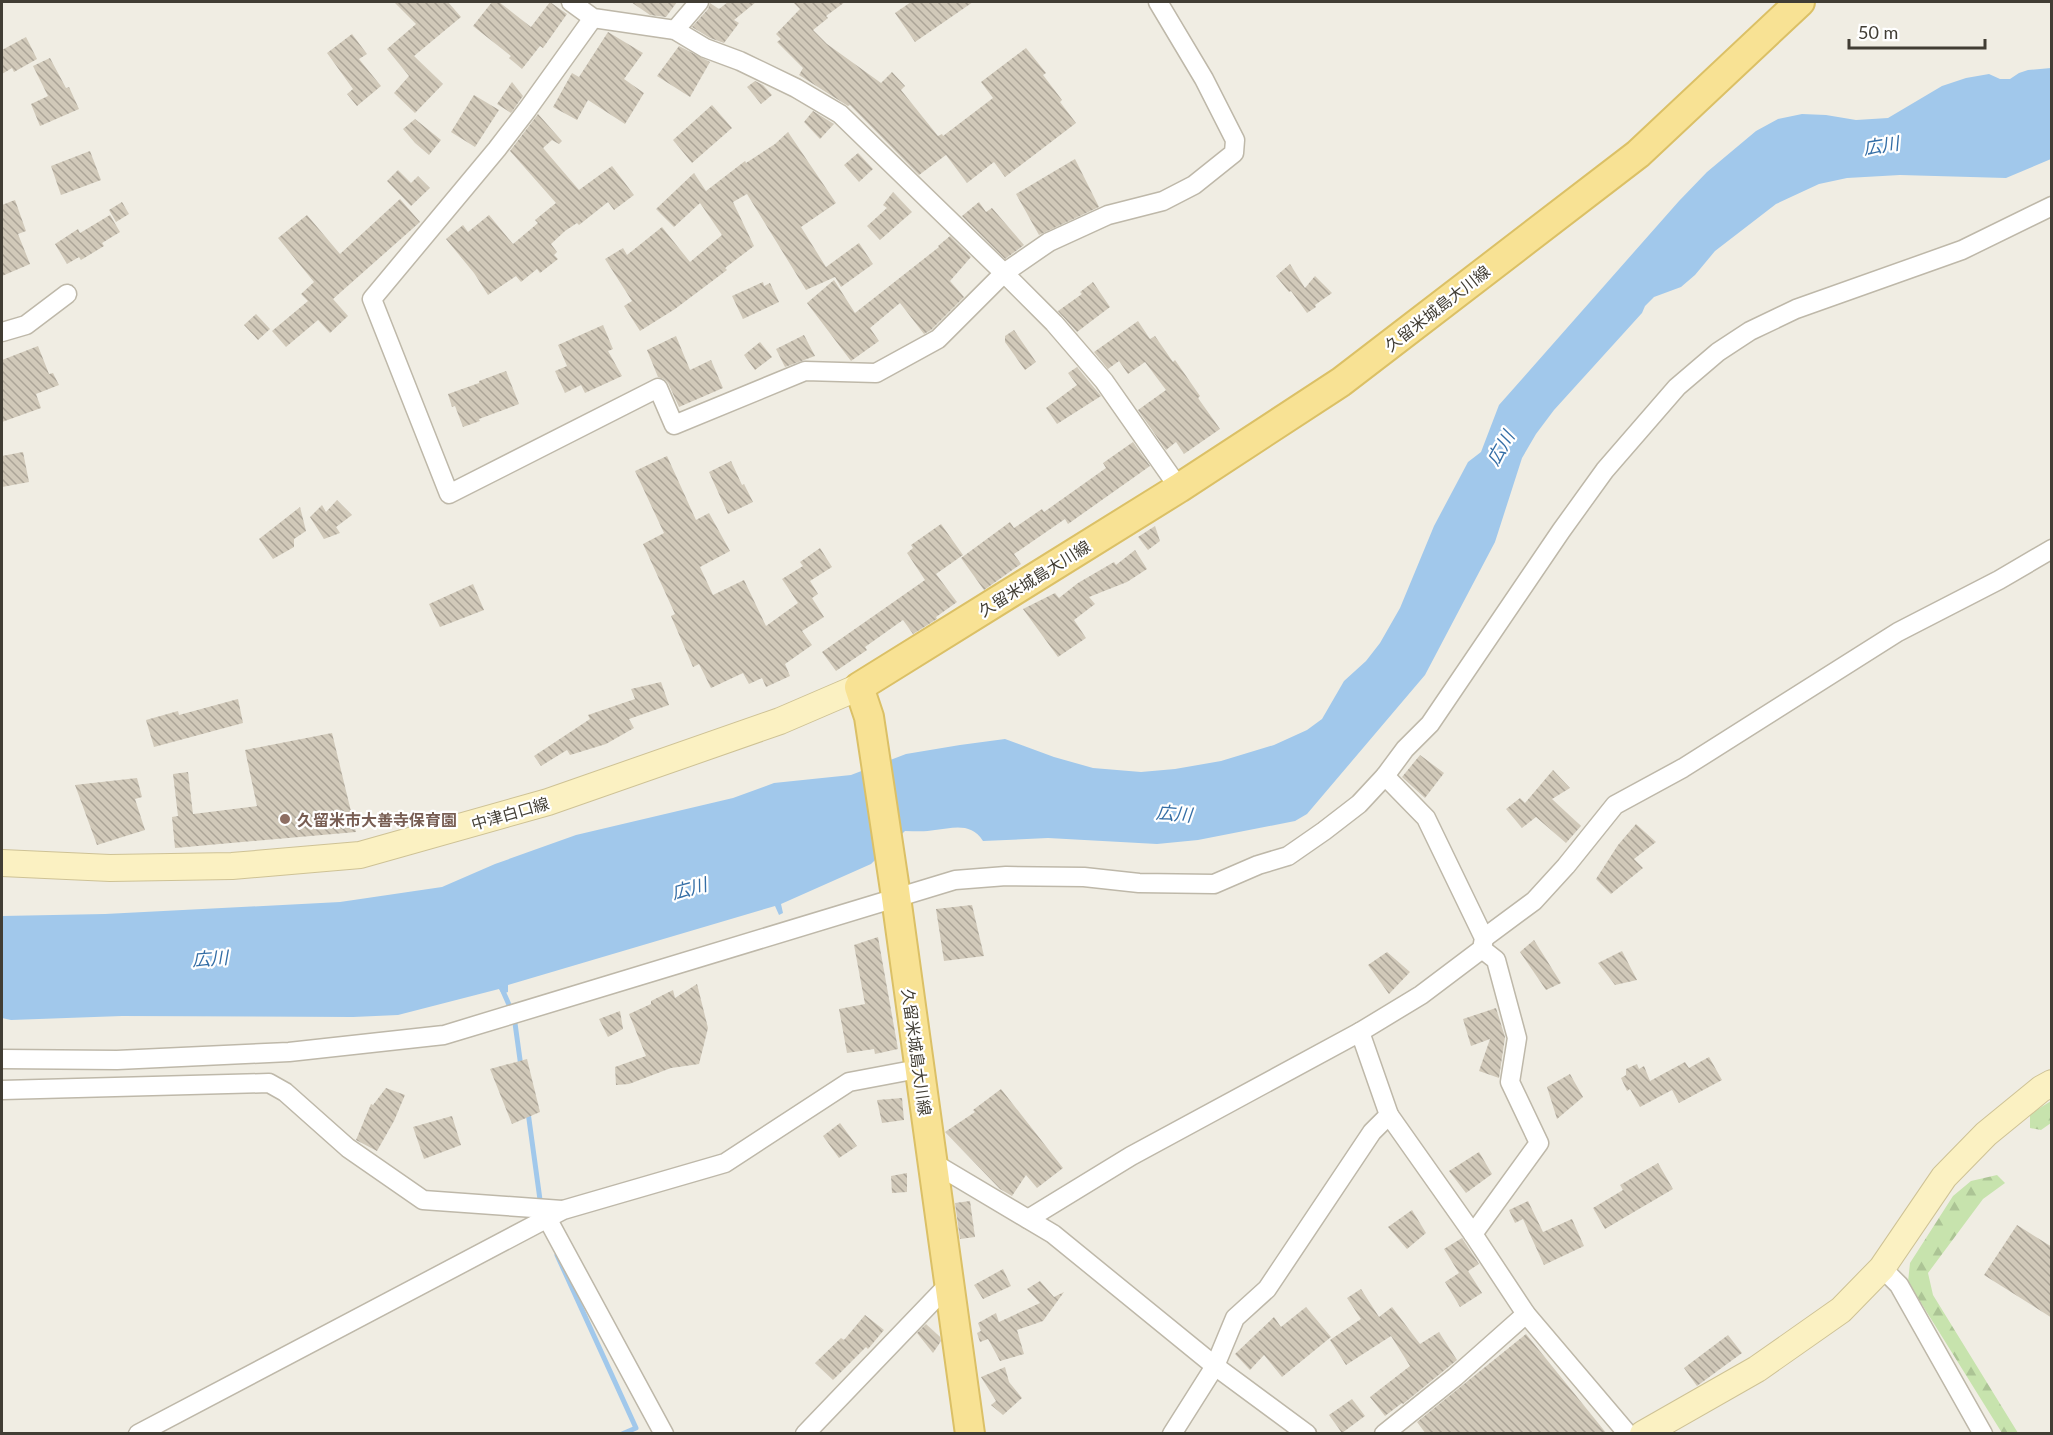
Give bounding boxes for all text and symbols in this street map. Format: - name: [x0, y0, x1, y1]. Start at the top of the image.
- scale bar: [1849, 12, 1986, 50]
- text: 50 m: [1858, 21, 1898, 43]
- water label: 広川: [1862, 131, 1902, 159]
- street label: 久留米城島大川線: [1381, 261, 1493, 355]
- water label: 広川: [1481, 425, 1520, 469]
- street label: 久留米城島大川線: [975, 536, 1093, 620]
- street label: 中津白口線: [469, 793, 551, 833]
- water label: 広川: [1155, 800, 1195, 826]
- place label: 久留米市大善寺保育園: [297, 810, 457, 829]
- marker: 久留米市大善寺保育園: [278, 812, 292, 826]
- water label: 広川: [669, 872, 711, 903]
- water label: 広川: [191, 946, 231, 970]
- street label: 久留米城島大川線: [899, 987, 935, 1117]

